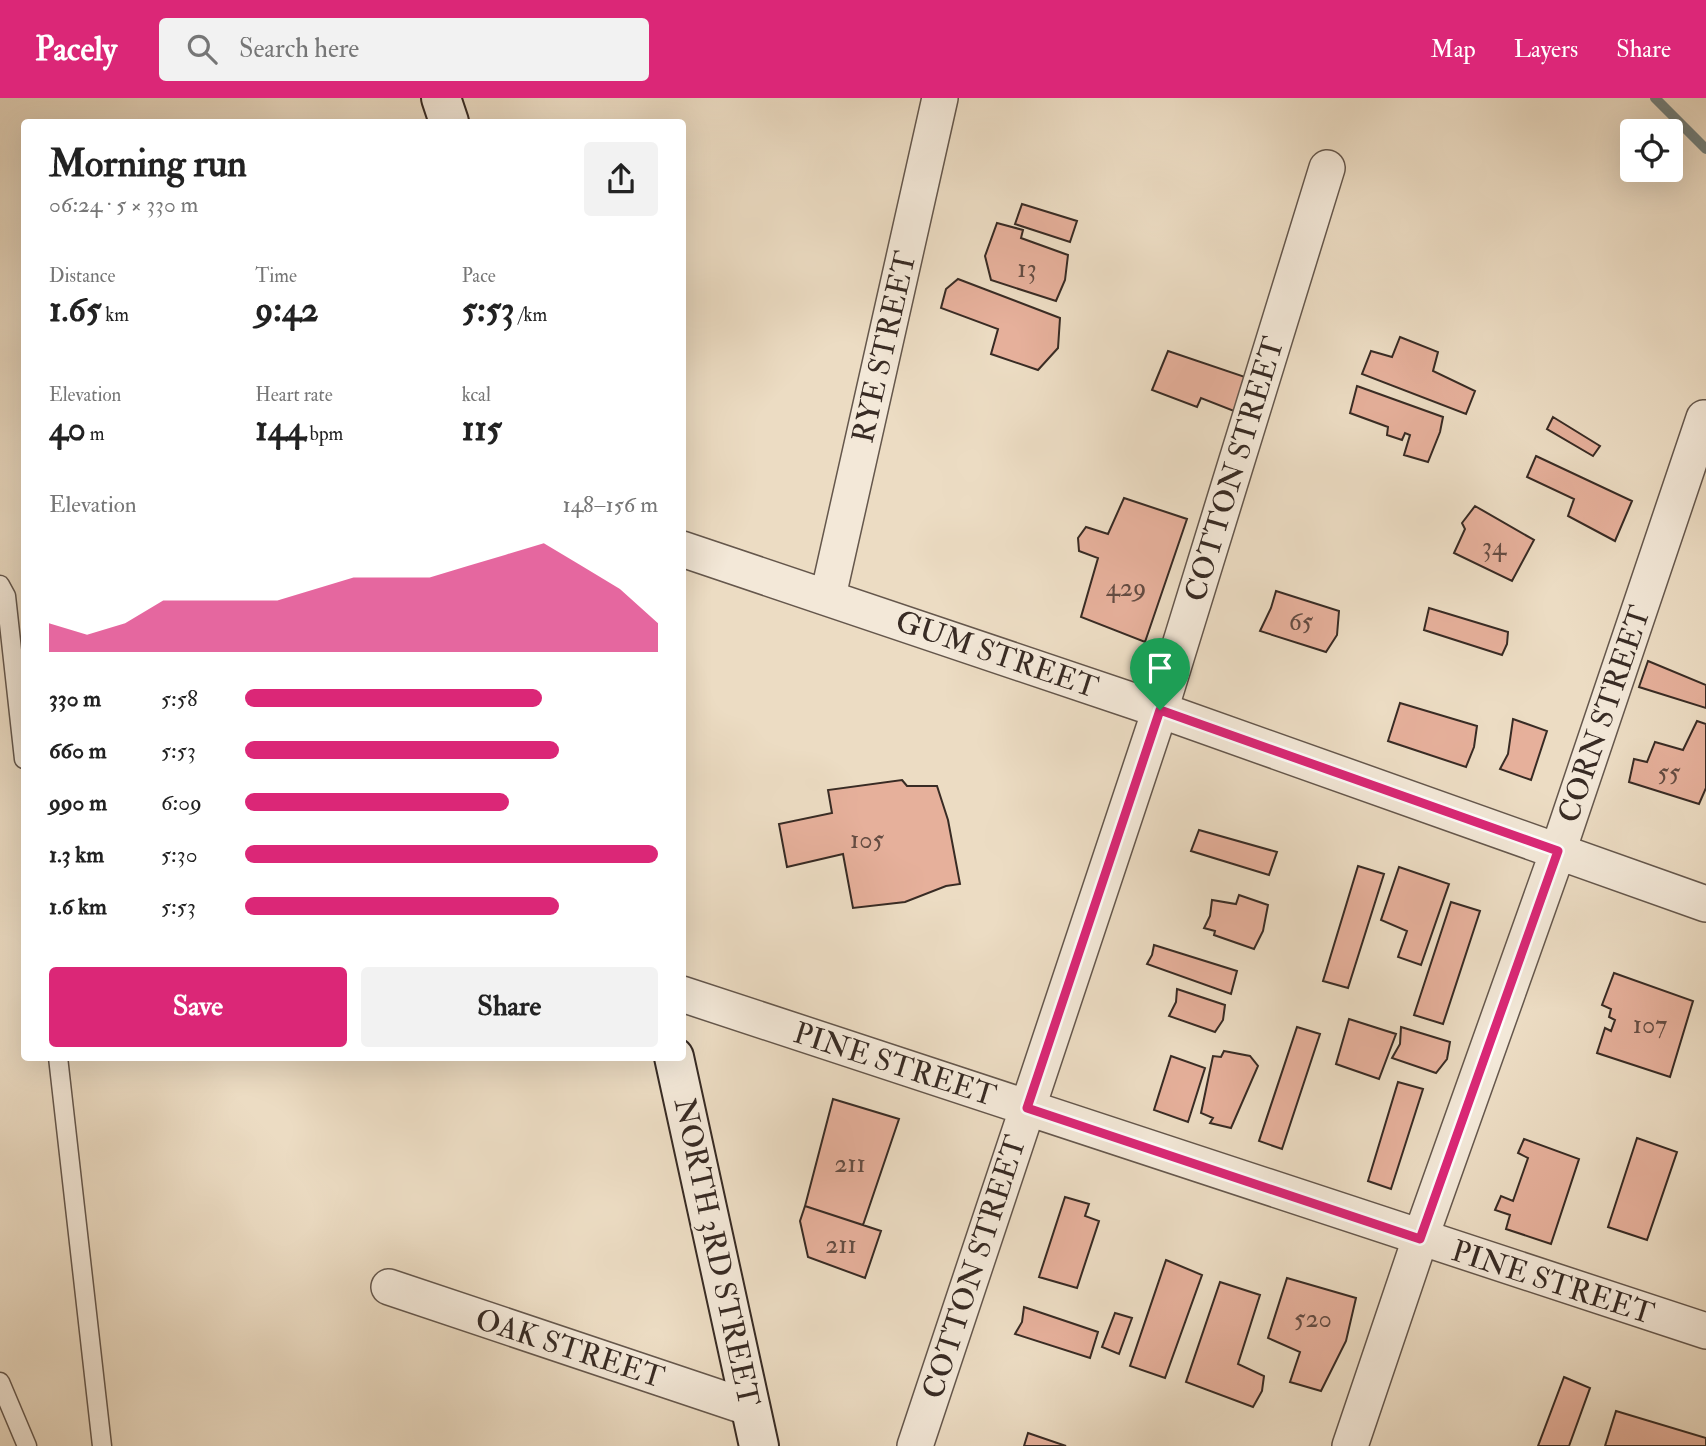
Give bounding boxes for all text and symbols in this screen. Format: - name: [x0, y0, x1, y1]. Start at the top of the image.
- search box: [159, 18, 649, 81]
- text: Pacely: [35, 29, 117, 70]
- icon: search: [183, 30, 221, 68]
- text: Search here: [239, 33, 359, 65]
- text: Map: [1431, 34, 1476, 65]
- text: Layers: [1514, 34, 1578, 65]
- text: Share: [1616, 34, 1671, 65]
- map controls: [1620, 119, 1683, 182]
- button: locate: [1620, 119, 1683, 182]
- text: Morning run: [49, 140, 247, 188]
- button: share: [584, 142, 658, 216]
- text: 06:24 · 5 × 330 m: [49, 190, 198, 219]
- street label: RYE STREET: [844, 248, 924, 446]
- house number: 13: [1017, 253, 1037, 285]
- text: Distance: [49, 264, 115, 288]
- text: Time: [255, 264, 297, 288]
- text: Pace: [462, 264, 496, 288]
- text: 1.65: [49, 288, 101, 332]
- text: 9:42: [255, 288, 319, 332]
- text: 5:53: [462, 288, 515, 332]
- text: km: [101, 303, 129, 327]
- text: /km: [515, 303, 547, 327]
- street label: COTTON STREET: [1177, 332, 1292, 606]
- text: Elevation: [49, 383, 121, 407]
- text: Heart rate: [255, 383, 333, 407]
- text: kcal: [462, 383, 491, 407]
- text: 40: [49, 407, 86, 451]
- text: 144: [255, 407, 306, 451]
- text: 115: [462, 407, 502, 451]
- text: m: [86, 422, 105, 446]
- text: bpm: [306, 422, 343, 446]
- text: Elevation: [49, 490, 137, 519]
- text: 148–156 m: [563, 490, 658, 519]
- house number: 34: [1482, 531, 1507, 563]
- house number: 429: [1106, 572, 1146, 604]
- street label: CORN STREET: [1550, 601, 1659, 827]
- street label: GUM STREET: [891, 603, 1103, 706]
- house number: 65: [1289, 606, 1314, 638]
- pin: [1130, 638, 1190, 710]
- icon: arrive: [1141, 649, 1179, 687]
- text: 330 m: [49, 684, 101, 713]
- text: 5:58: [161, 684, 198, 713]
- text: 660 m: [49, 736, 107, 765]
- text: 5:53: [161, 736, 196, 765]
- house number: 55: [1658, 757, 1681, 789]
- text: 990 m: [49, 788, 107, 817]
- text: 6:09: [161, 788, 202, 817]
- house number: 105: [850, 824, 885, 856]
- text: 1.3 km: [49, 840, 104, 869]
- text: 5:30: [161, 840, 197, 869]
- text: 1.6 km: [49, 892, 107, 921]
- text: 5:53: [161, 892, 196, 921]
- button: Save: [49, 967, 347, 1047]
- button: Share: [361, 967, 658, 1047]
- house number: 107: [1633, 1009, 1667, 1041]
- street label: PINE STREET: [789, 1014, 1001, 1115]
- street label: NORTH 3RD STREET: [666, 1095, 767, 1410]
- street label: COTTON STREET: [914, 1131, 1034, 1403]
- house number: 211: [834, 1148, 866, 1180]
- house number: 211: [825, 1229, 857, 1261]
- street label: PINE STREET: [1447, 1232, 1659, 1333]
- street label: OAK STREET: [471, 1301, 669, 1396]
- house number: 520: [1294, 1303, 1332, 1335]

